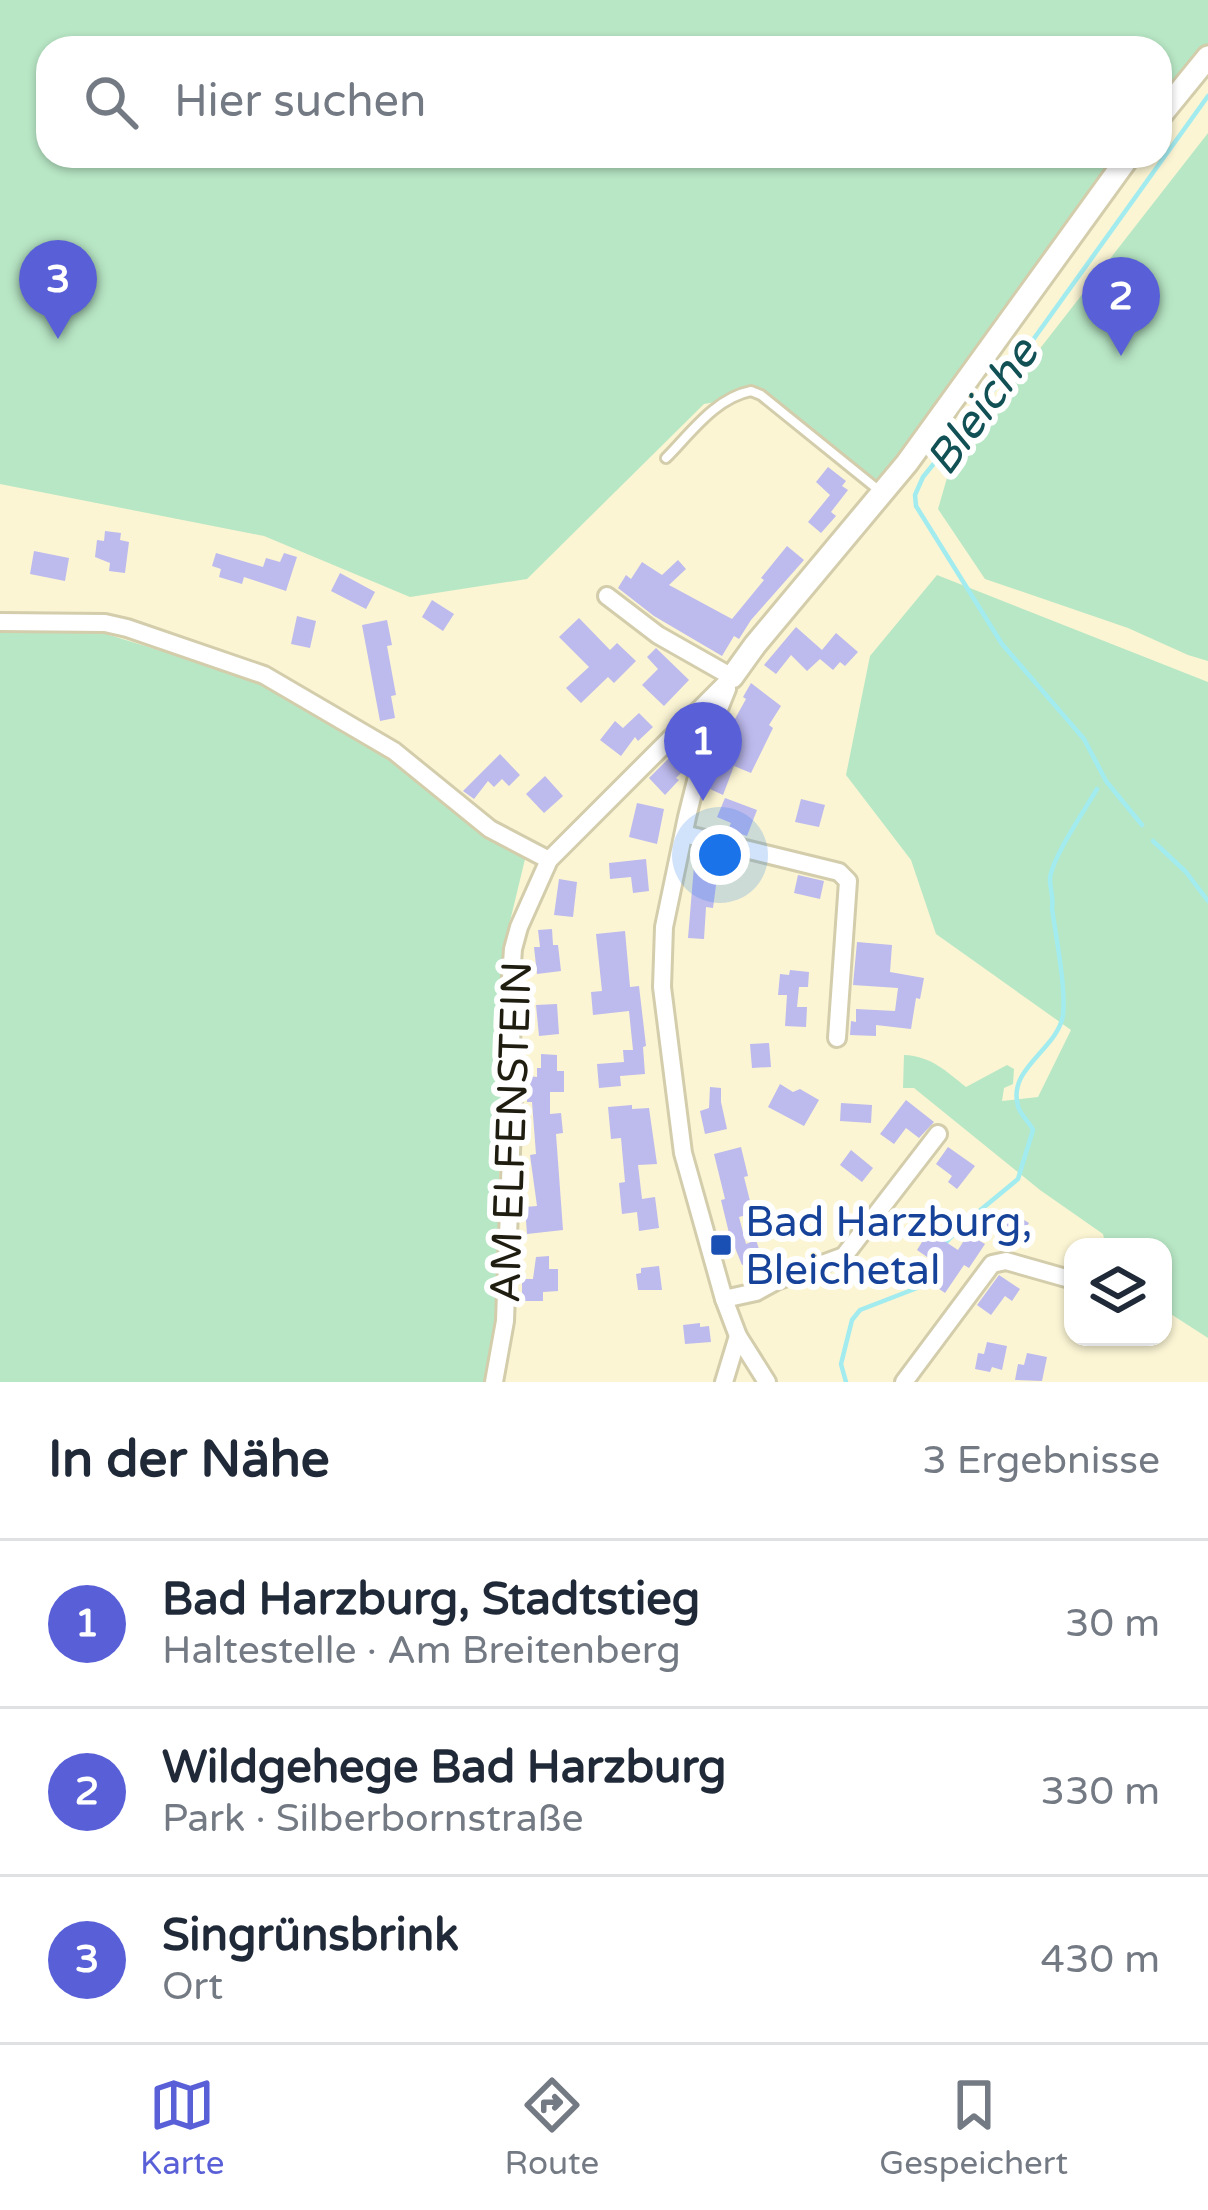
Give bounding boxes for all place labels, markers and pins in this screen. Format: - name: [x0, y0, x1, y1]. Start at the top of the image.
- pin: 3: [19, 240, 97, 339]
- pin: 2: [1082, 257, 1160, 356]
- pin: 1: [664, 702, 742, 801]
- place label: Bad Harzburg, Bleichetal: [745, 1197, 1032, 1296]
- marker: Bad Harzburg, Bleichetal: [708, 1232, 734, 1258]

